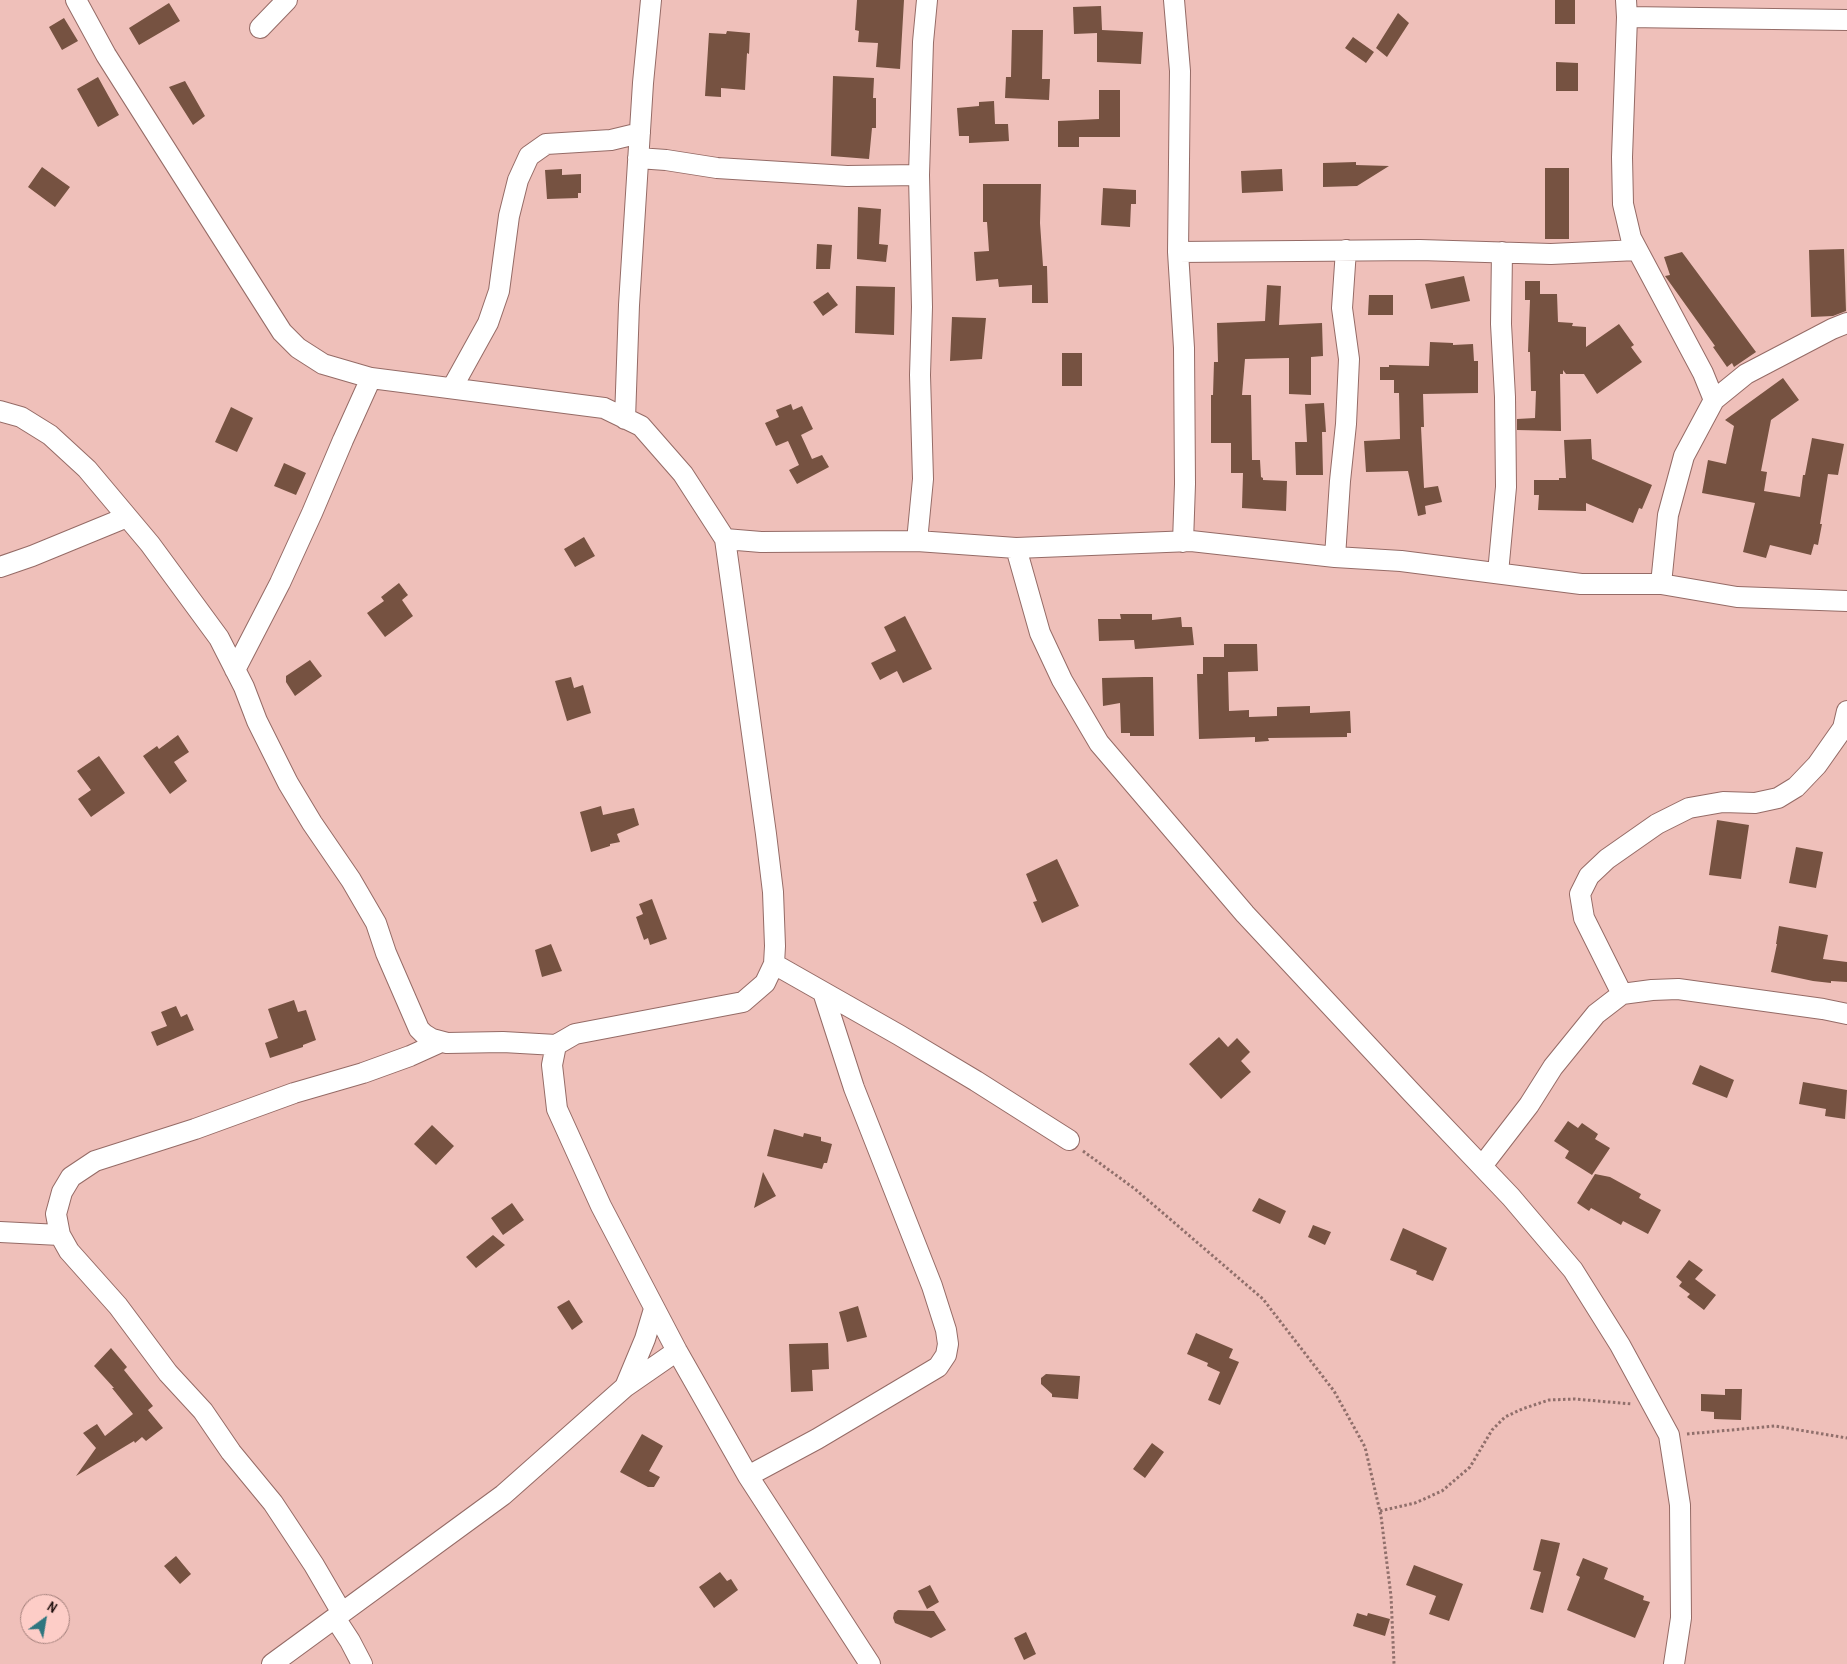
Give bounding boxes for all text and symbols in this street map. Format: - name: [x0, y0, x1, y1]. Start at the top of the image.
- north arrow: [20, 1594, 70, 1644]
- text: N: [44, 1597, 61, 1617]

